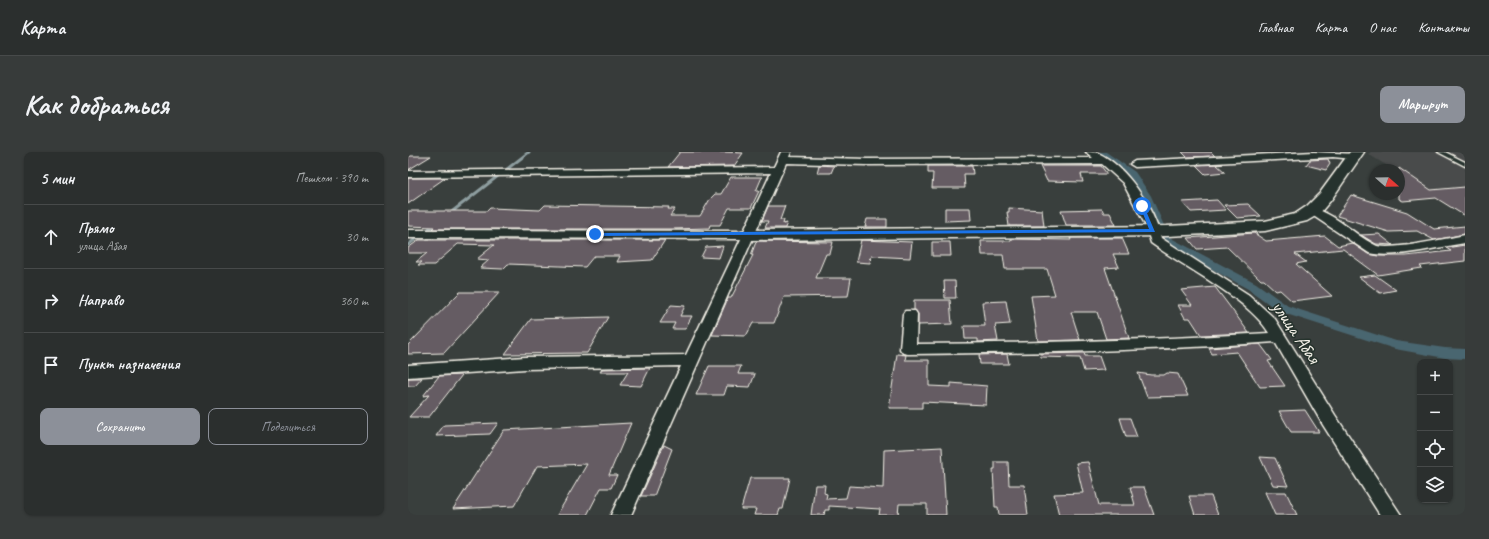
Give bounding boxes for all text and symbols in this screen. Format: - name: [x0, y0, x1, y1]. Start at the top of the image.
- text: Карта: [20, 16, 65, 40]
- text: Главная: [1258, 19, 1293, 36]
- text: Карта: [1315, 19, 1347, 36]
- text: О нас: [1369, 19, 1396, 36]
- text: Контакты: [1418, 19, 1469, 36]
- button: Маршрут: [1380, 86, 1465, 123]
- text: Как добраться: [24, 87, 169, 122]
- north arrow: [1369, 164, 1405, 200]
- text: 5 мин: [40, 168, 74, 189]
- text: Пешком · 390 m: [295, 170, 368, 186]
- route start: [1133, 197, 1151, 215]
- text: Прямо: [78, 219, 114, 238]
- route end: [586, 225, 604, 243]
- icon: ahead: [40, 226, 62, 248]
- text: 30 m: [346, 229, 368, 245]
- text: улица Абая: [78, 238, 126, 254]
- icon: right: [40, 290, 62, 312]
- text: Направо: [78, 291, 124, 310]
- text: 360 m: [340, 293, 368, 309]
- street label: улица Абая: [1266, 295, 1327, 370]
- icon: arrive: [40, 354, 62, 376]
- text: Пункт назначения: [78, 355, 180, 374]
- map controls: [1417, 359, 1453, 503]
- button: +: [1417, 359, 1453, 395]
- button: −: [1417, 395, 1453, 431]
- button: Сохранить: [40, 408, 200, 445]
- button: Поделиться: [208, 408, 368, 445]
- button: locate: [1417, 431, 1453, 467]
- button: layers: [1417, 467, 1453, 503]

